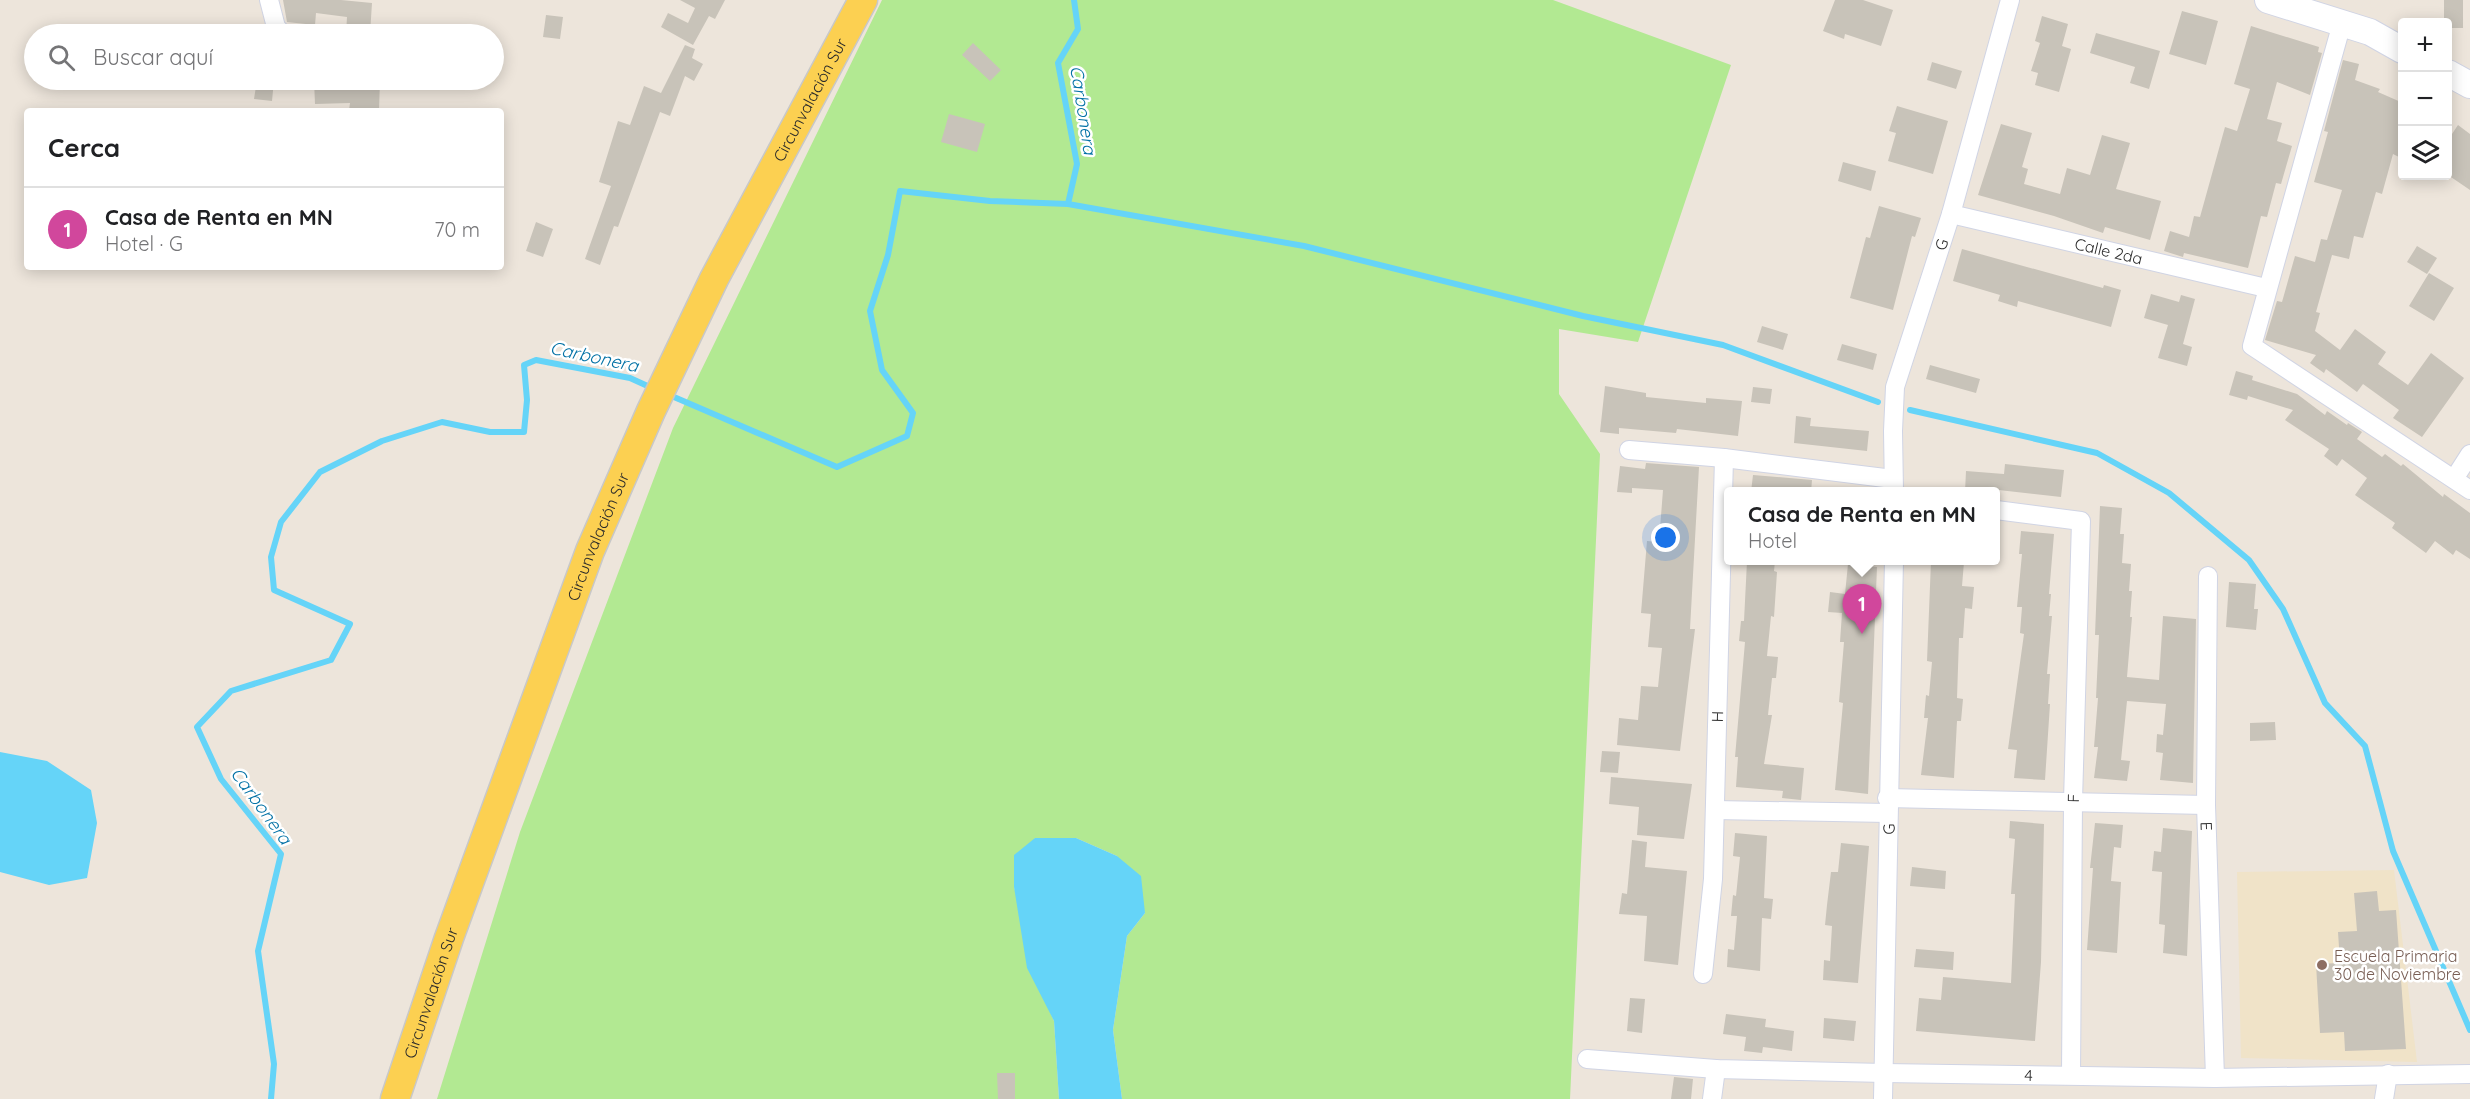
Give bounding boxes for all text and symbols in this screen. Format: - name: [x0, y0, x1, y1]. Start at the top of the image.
- map controls: [2398, 18, 2452, 180]
- button: +: [2398, 18, 2452, 72]
- search box: [24, 24, 504, 90]
- street label: Circunvalación Sur: [769, 34, 851, 165]
- icon: search: [45, 41, 78, 74]
- text: Buscar aquí: [93, 43, 213, 71]
- water label: Carbonera: [1065, 64, 1102, 157]
- button: −: [2398, 72, 2452, 126]
- button: layers: [2398, 126, 2452, 180]
- text: Cerca: [48, 131, 120, 164]
- text: Casa de Renta en MN: [105, 203, 333, 231]
- text: 1: [64, 217, 71, 242]
- text: 70 m: [434, 217, 480, 242]
- text: Hotel · G: [105, 231, 183, 256]
- street label: Calle 2da: [2073, 233, 2145, 269]
- street label: G: [1930, 236, 1952, 253]
- water label: Carbonera: [548, 336, 641, 377]
- street label: Circunvalación Sur: [563, 469, 633, 604]
- popup: [1724, 487, 2000, 565]
- text: Casa de Renta en MN: [1748, 500, 1976, 528]
- your location: [1651, 523, 1680, 552]
- text: Hotel: [1748, 528, 1797, 553]
- pin: 1: [1842, 584, 1882, 634]
- street label: H: [1707, 711, 1727, 723]
- water label: Carbonera: [226, 763, 298, 850]
- street label: F: [2063, 793, 2083, 803]
- street label: E: [2197, 821, 2217, 831]
- street label: G: [1878, 823, 1899, 835]
- street label: Circunvalación Sur: [399, 924, 462, 1061]
- place label: Escuela Primaria 30 de Noviembre: [2334, 946, 2461, 984]
- marker: Escuela Primaria 30 de Noviembre: [2315, 958, 2329, 972]
- street label: 4: [2024, 1065, 2033, 1085]

